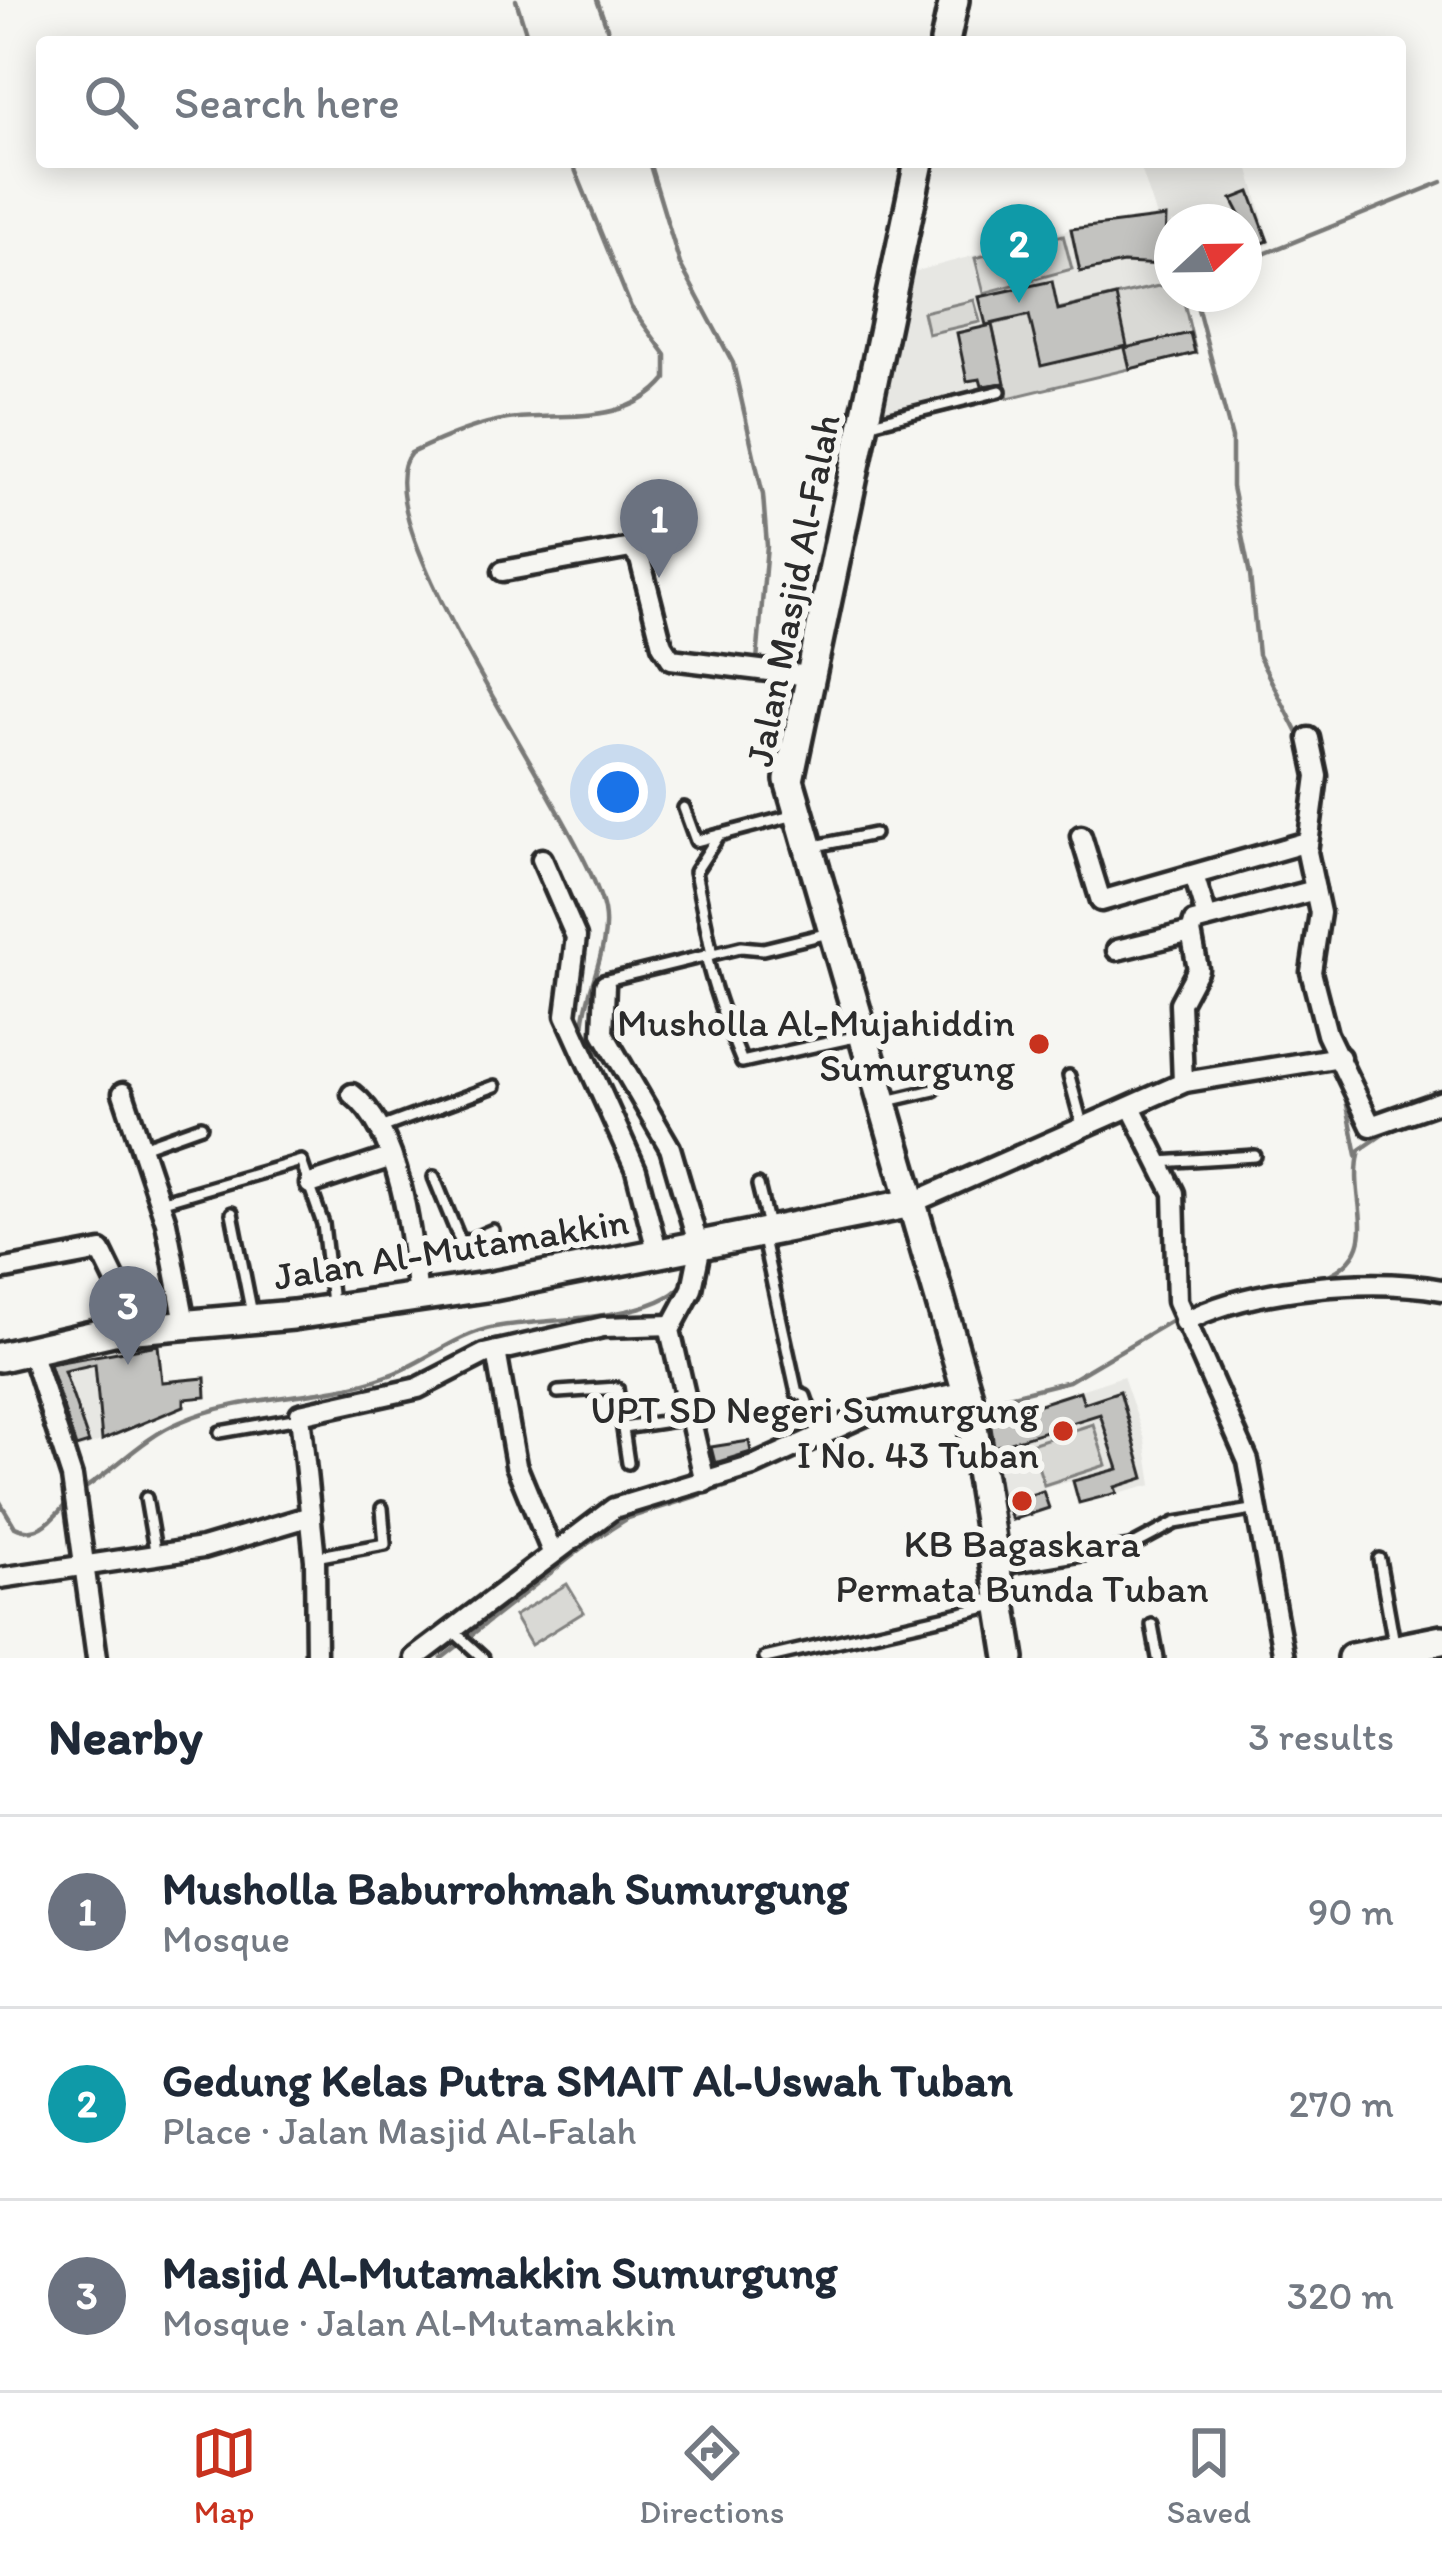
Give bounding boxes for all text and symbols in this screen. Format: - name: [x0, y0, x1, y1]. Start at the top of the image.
- search box: [36, 36, 1406, 168]
- icon: search: [78, 69, 144, 135]
- text: Search here: [174, 75, 400, 129]
- pin: 2: [980, 204, 1058, 303]
- north arrow: [1154, 204, 1262, 312]
- street label: Jalan Masjid Al-Falah: [735, 410, 850, 770]
- pin: 1: [620, 479, 698, 578]
- your location: [588, 762, 648, 822]
- place label: Musholla Al-Mujahiddin Sumurgung: [617, 999, 1015, 1091]
- marker: Musholla Al-Mujahiddin Sumurgung: [1026, 1031, 1052, 1057]
- street label: Jalan Al-Mutamakkin: [270, 1197, 632, 1300]
- pin: 3: [89, 1266, 167, 1365]
- place label: UPT SD Negeri Sumurgung I No. 43 Tuban: [590, 1386, 1039, 1478]
- marker: UPT SD Negeri Sumurgung I No. 43 Tuban: [1050, 1418, 1076, 1444]
- marker: KB Bagaskara Permata Bunda Tuban: [1009, 1488, 1035, 1514]
- place label: KB Bagaskara Permata Bunda Tuban: [835, 1520, 1209, 1612]
- text: Nearby: [48, 1706, 203, 1767]
- text: 3 results: [1248, 1713, 1394, 1760]
- text: Musholla Baburrohmah Sumurgung: [162, 1861, 849, 1915]
- text: 1: [78, 1888, 96, 1935]
- text: 90 m: [1308, 1888, 1394, 1935]
- text: Mosque: [162, 1915, 290, 1962]
- text: Gedung Kelas Putra SMAIT Al-Uswah Tuban: [162, 2053, 1013, 2107]
- text: 2: [77, 2080, 97, 2127]
- text: 270 m: [1289, 2080, 1394, 2127]
- text: Place · Jalan Masjid Al-Falah: [162, 2107, 636, 2154]
- text: Masjid Al-Mutamakkin Sumurgung: [162, 2245, 837, 2299]
- text: 3: [76, 2272, 98, 2319]
- text: 320 m: [1287, 2272, 1394, 2319]
- text: Mosque · Jalan Al-Mutamakkin: [162, 2299, 676, 2346]
- tab: Map: [191, 2420, 257, 2531]
- tab: Directions: [639, 2420, 784, 2531]
- tab: Saved: [1167, 2420, 1251, 2531]

